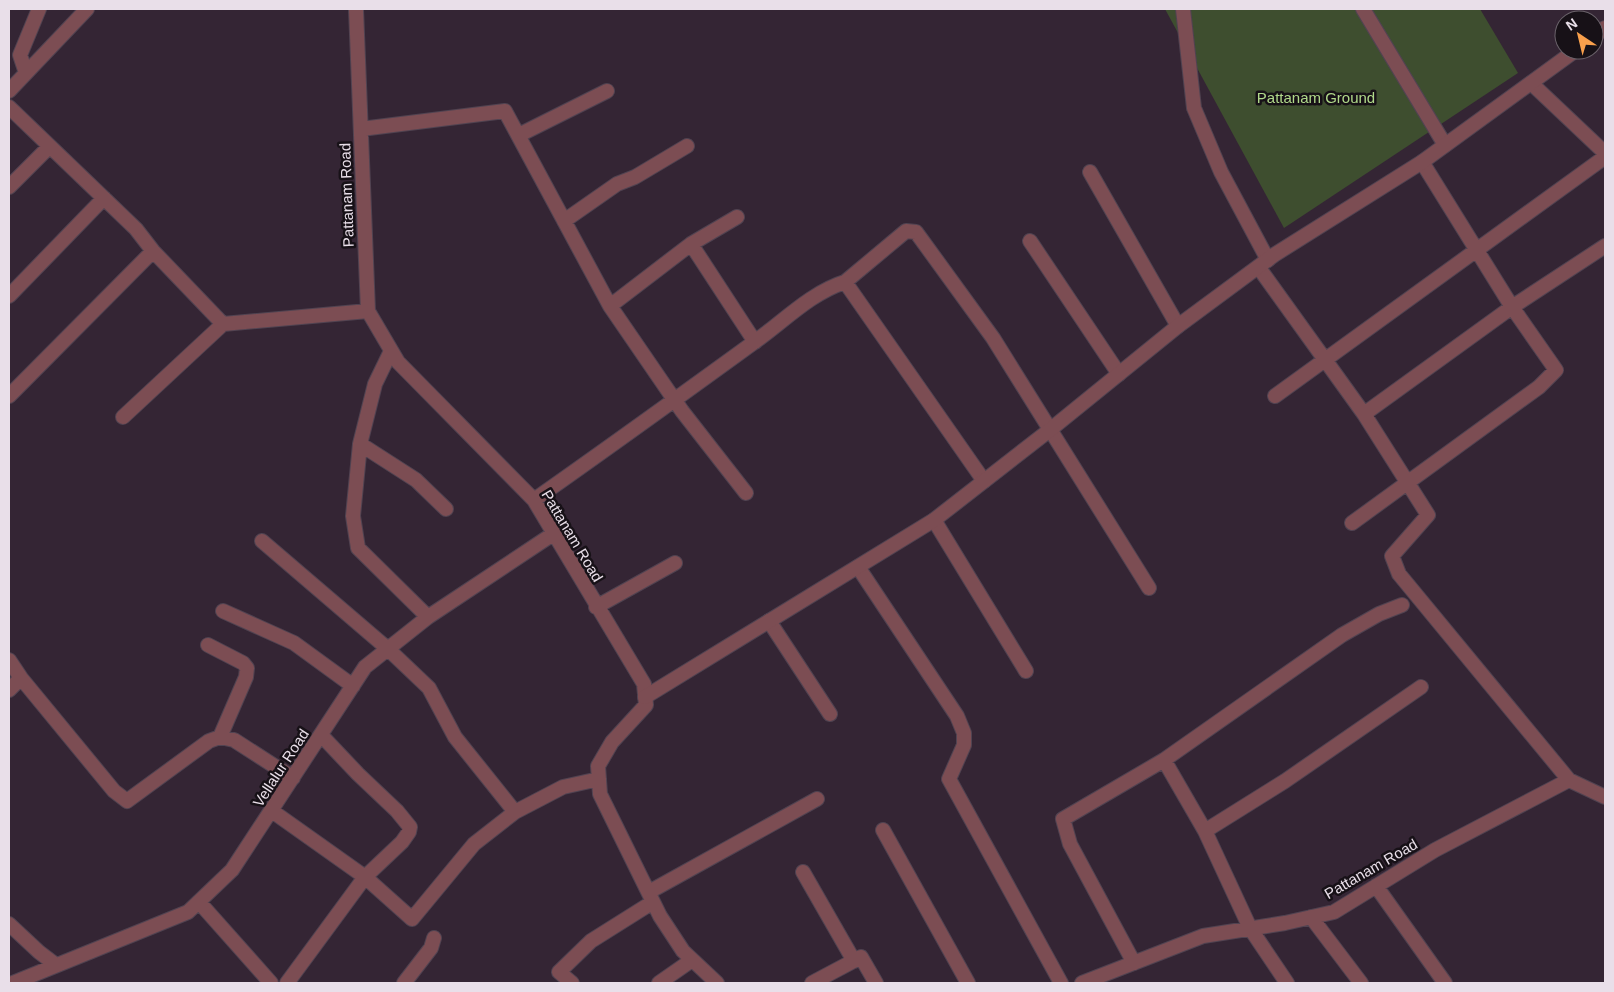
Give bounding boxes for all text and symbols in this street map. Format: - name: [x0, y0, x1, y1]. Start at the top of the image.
- north arrow: [1554, 10, 1604, 60]
- text: N: [1563, 15, 1580, 34]
- park label: Pattanam Ground: [1257, 89, 1375, 106]
- street label: Pattanam Road: [336, 143, 357, 247]
- street label: Pattanam Road: [538, 487, 607, 585]
- street label: Vellalur Road: [249, 726, 312, 810]
- street label: Pattanam Road: [1321, 835, 1420, 902]

